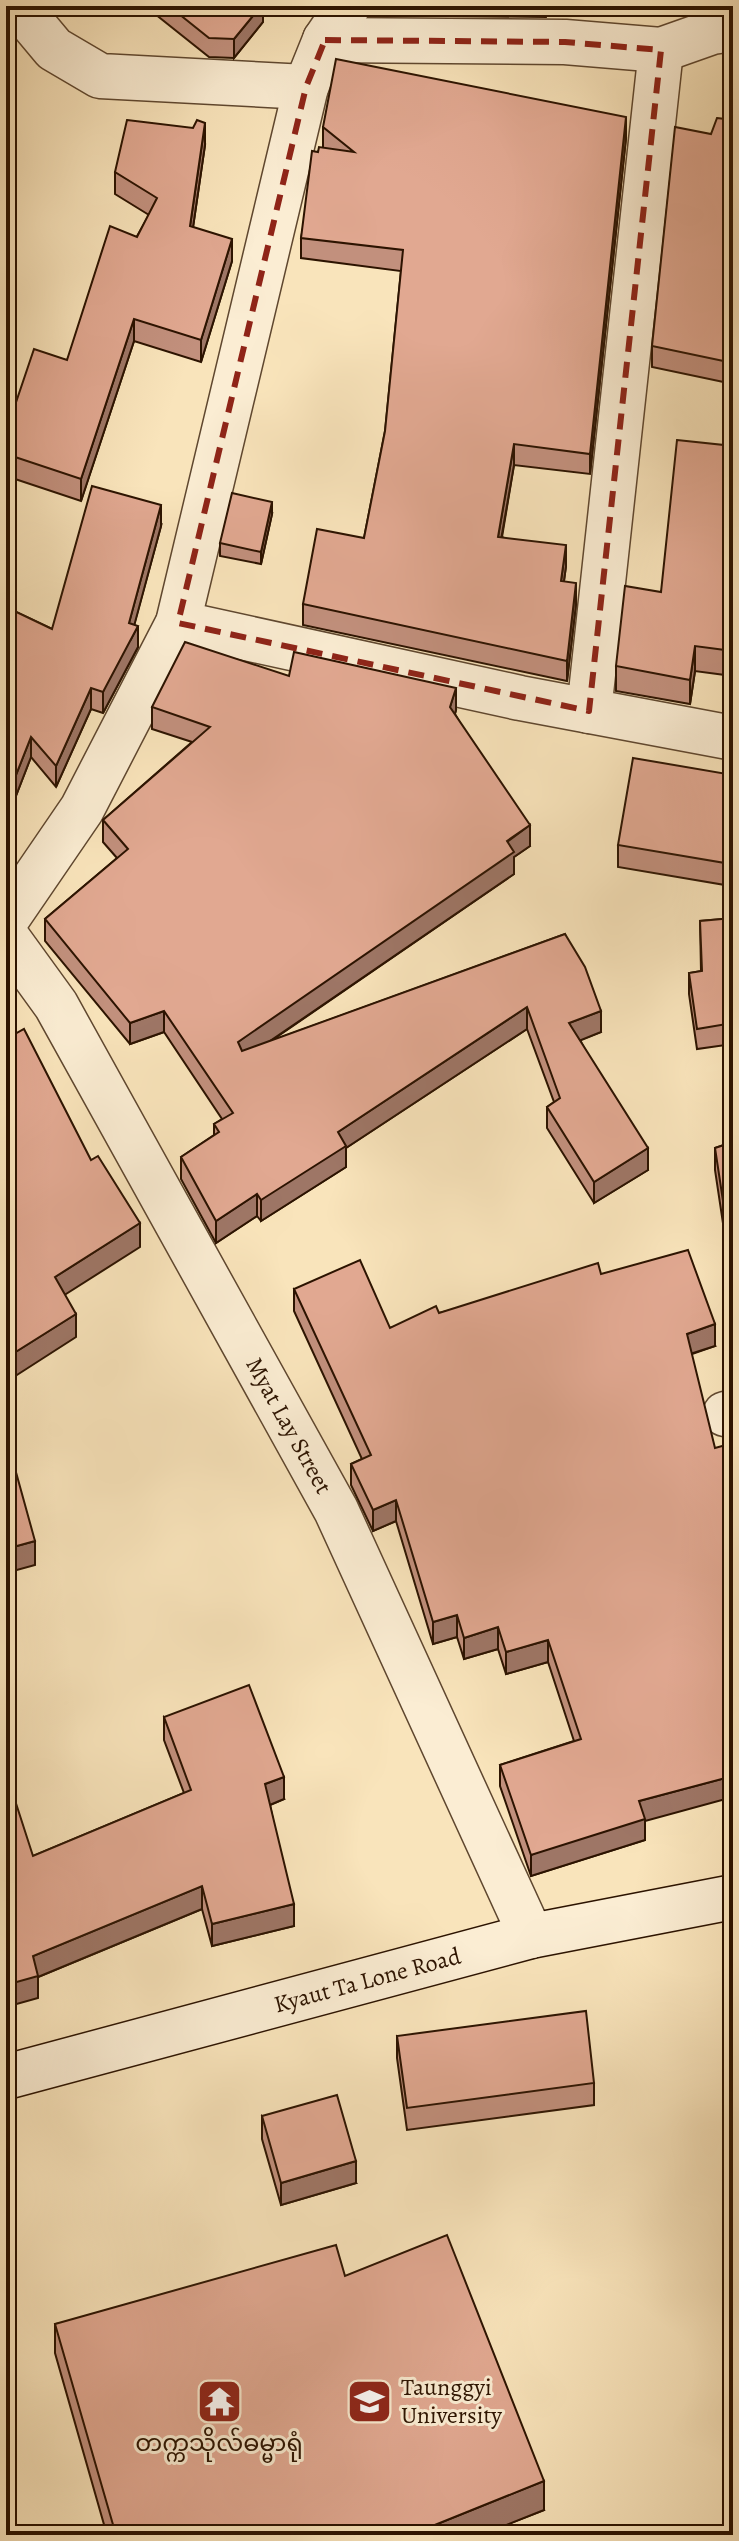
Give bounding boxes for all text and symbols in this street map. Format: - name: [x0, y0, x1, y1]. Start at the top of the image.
- street label: Myat Lay Street: [238, 1351, 340, 1500]
- street label: Kyaut Ta Lone Road: [270, 1940, 464, 2020]
- place label: Taunggyi University: [401, 2371, 502, 2431]
- temple icon: တက္ကသိုလ်ဓမ္မာရုံ: [195, 2377, 243, 2425]
- school or university icon: Taunggyi University: [346, 2377, 394, 2425]
- place label: တက္ကသိုလ်ဓမ္မာရုံ: [135, 2427, 303, 2463]

